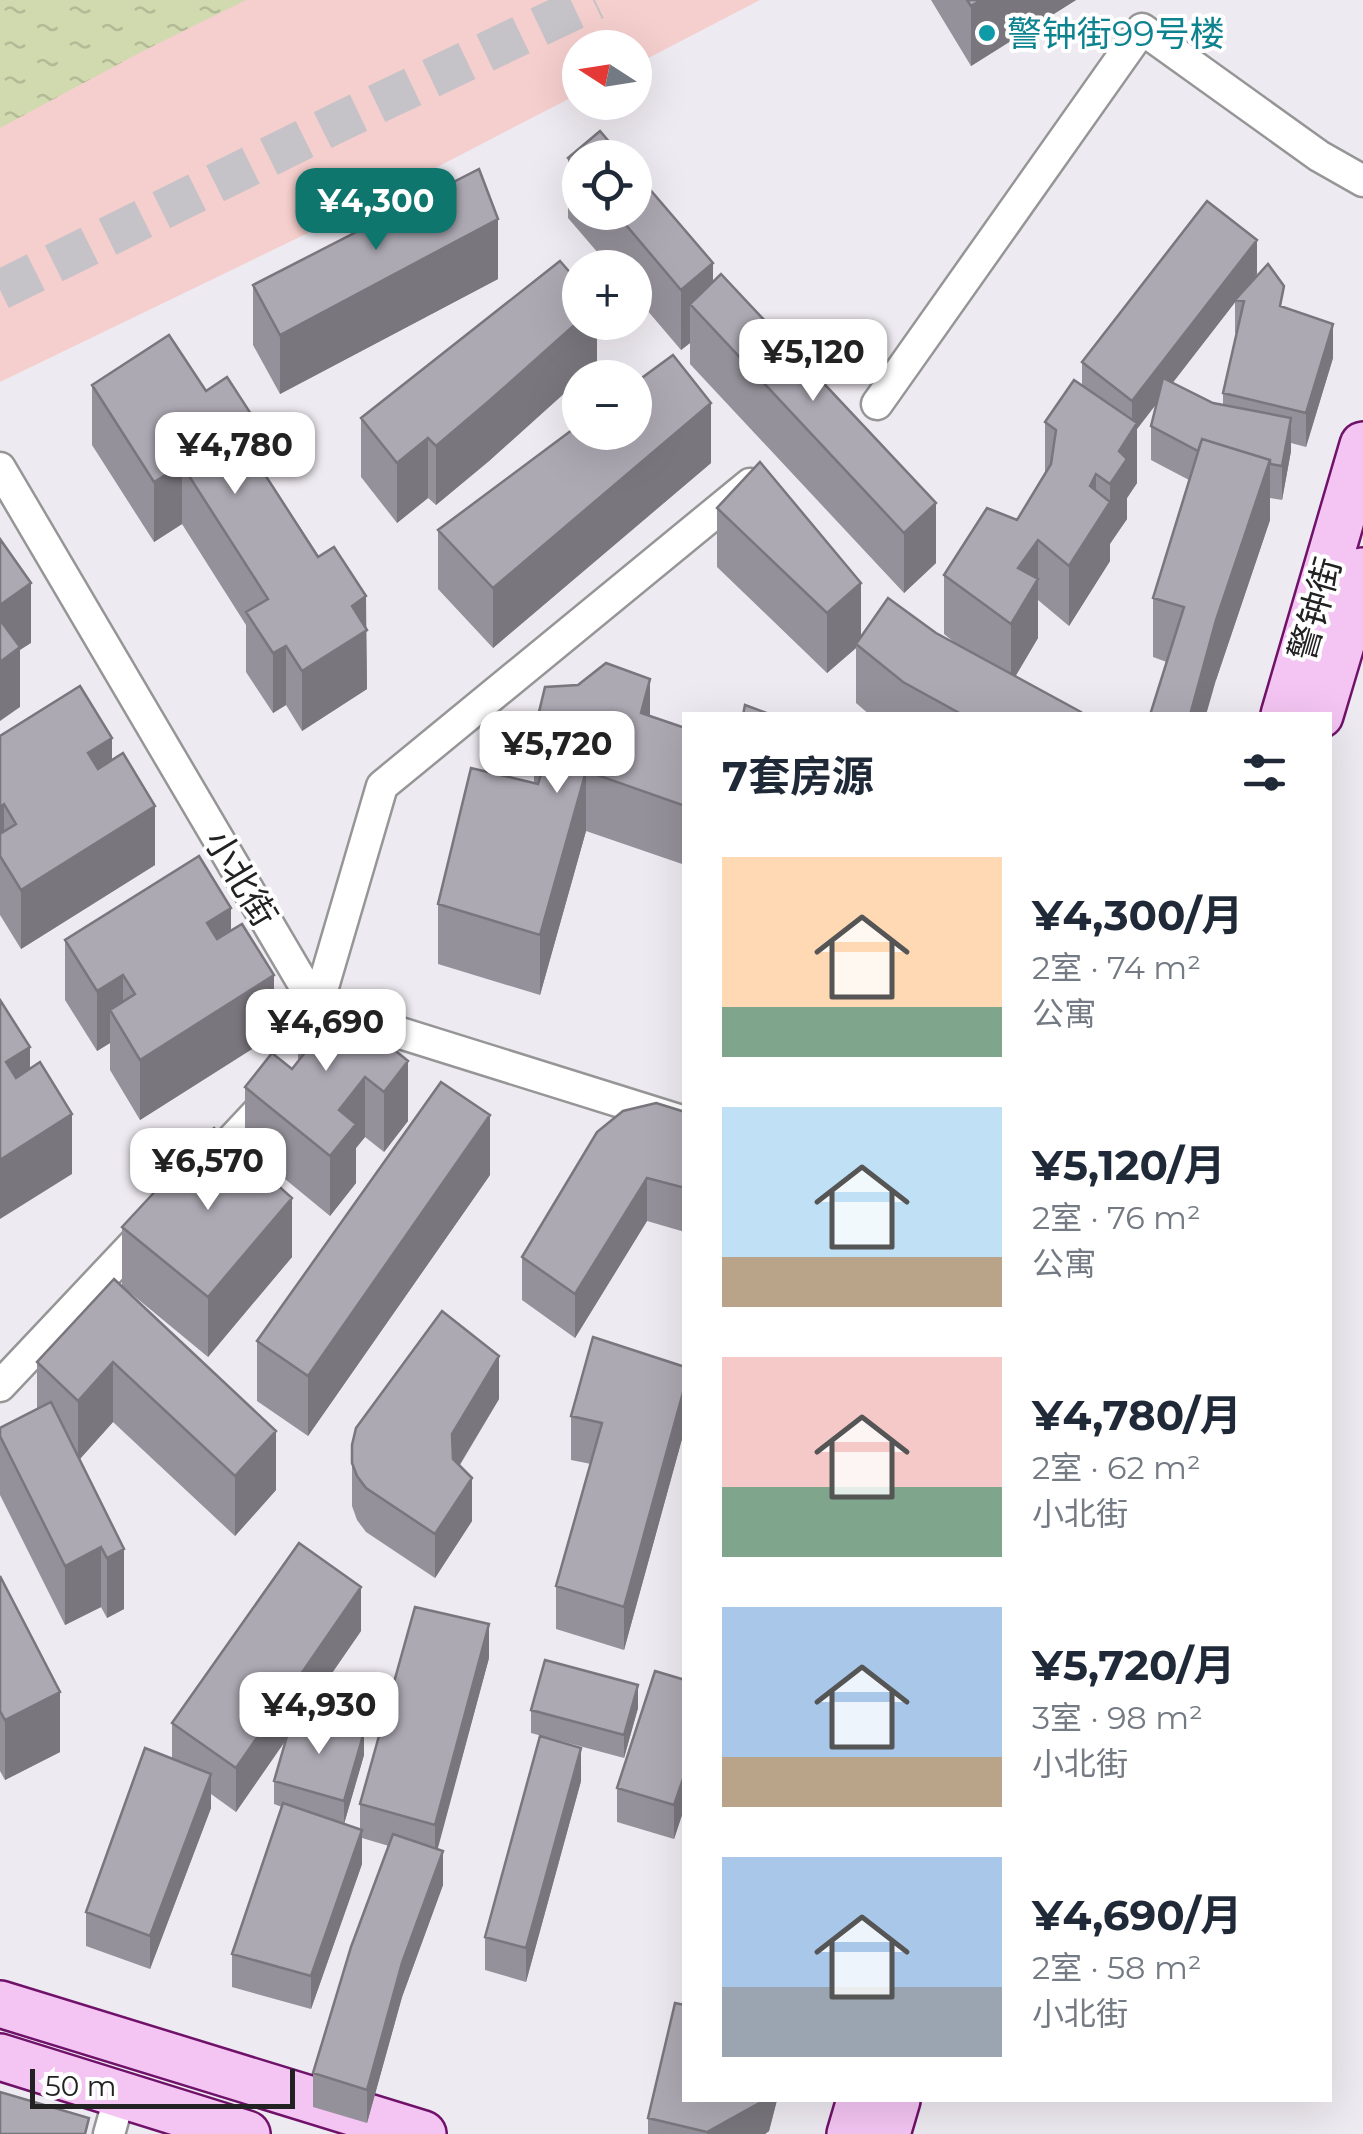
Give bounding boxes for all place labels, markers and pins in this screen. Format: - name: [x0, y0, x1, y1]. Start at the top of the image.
- place label: 警钟街99号楼: [1007, 12, 1225, 55]
- marker: 警钟街99号楼: [976, 22, 998, 44]
- pin: ¥4,300: [295, 168, 457, 253]
- pin: ¥5,120: [732, 319, 894, 404]
- pin: ¥4,780: [154, 412, 316, 497]
- pin: ¥5,720: [476, 711, 638, 796]
- pin: ¥4,690: [245, 989, 407, 1074]
- pin: ¥6,570: [127, 1128, 289, 1213]
- pin: ¥4,930: [238, 1672, 400, 1757]

